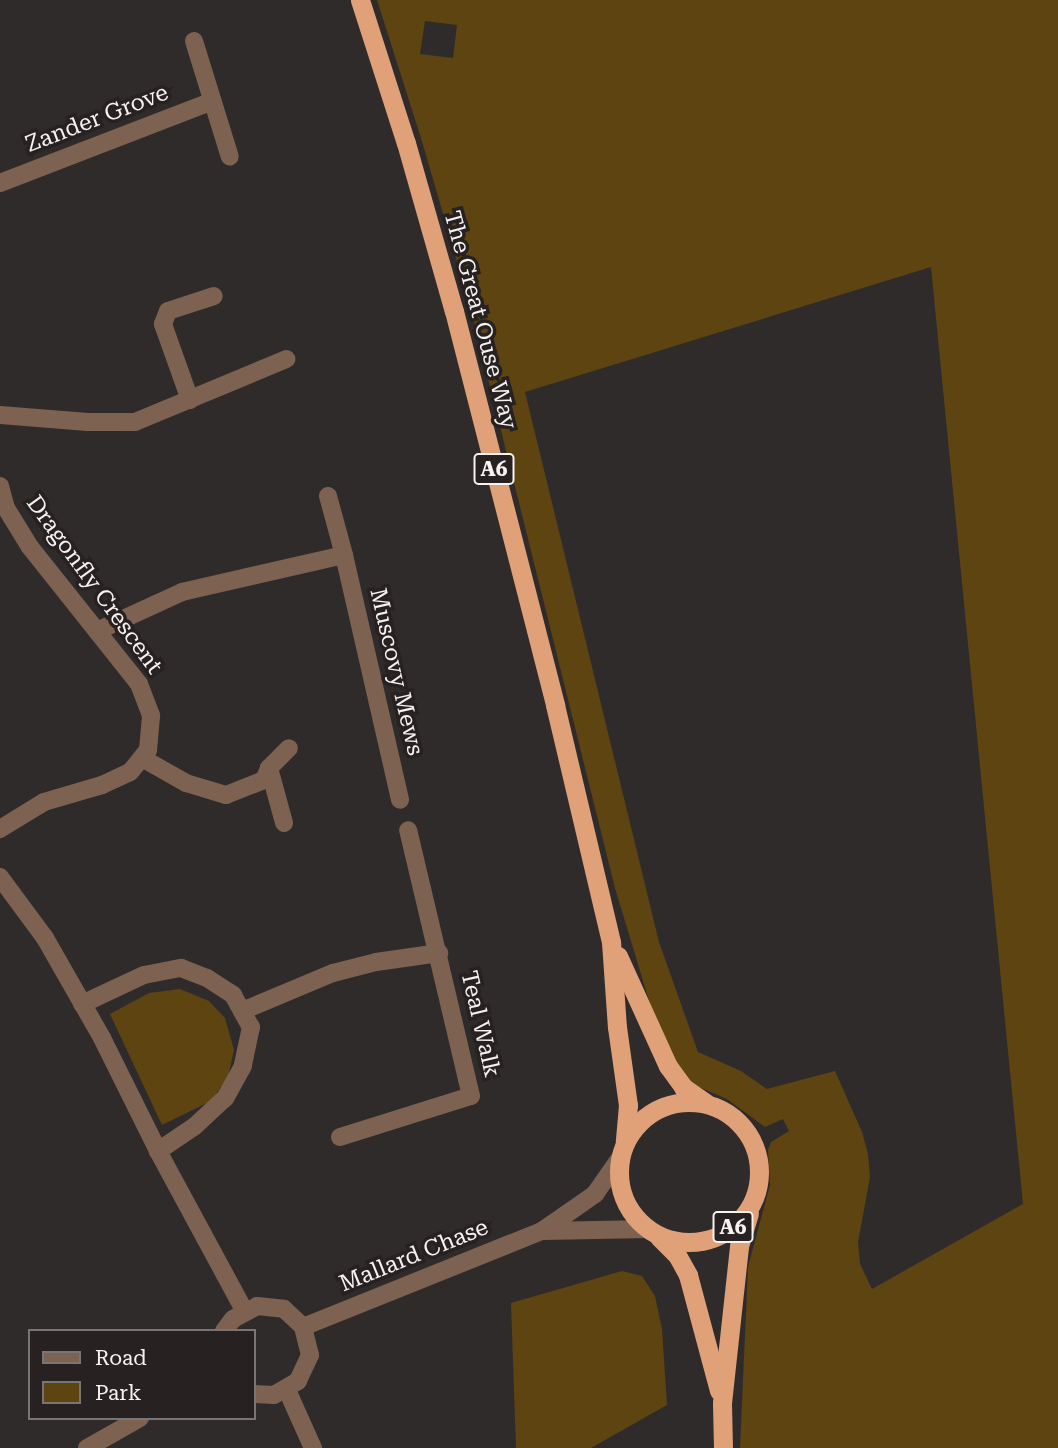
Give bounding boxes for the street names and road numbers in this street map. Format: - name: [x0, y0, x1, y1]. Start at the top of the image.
- street label: Zander Grove: [22, 79, 172, 159]
- street label: The Great Ouse Way: [438, 208, 522, 432]
- road number: A6: [473, 452, 515, 486]
- street label: Dragonfly Crescent: [20, 490, 168, 680]
- street label: Muscovy Mews: [363, 586, 429, 758]
- street label: Teal Walk: [454, 968, 506, 1080]
- road number: A6: [712, 1210, 754, 1244]
- street label: Mallard Chase: [336, 1214, 492, 1298]

